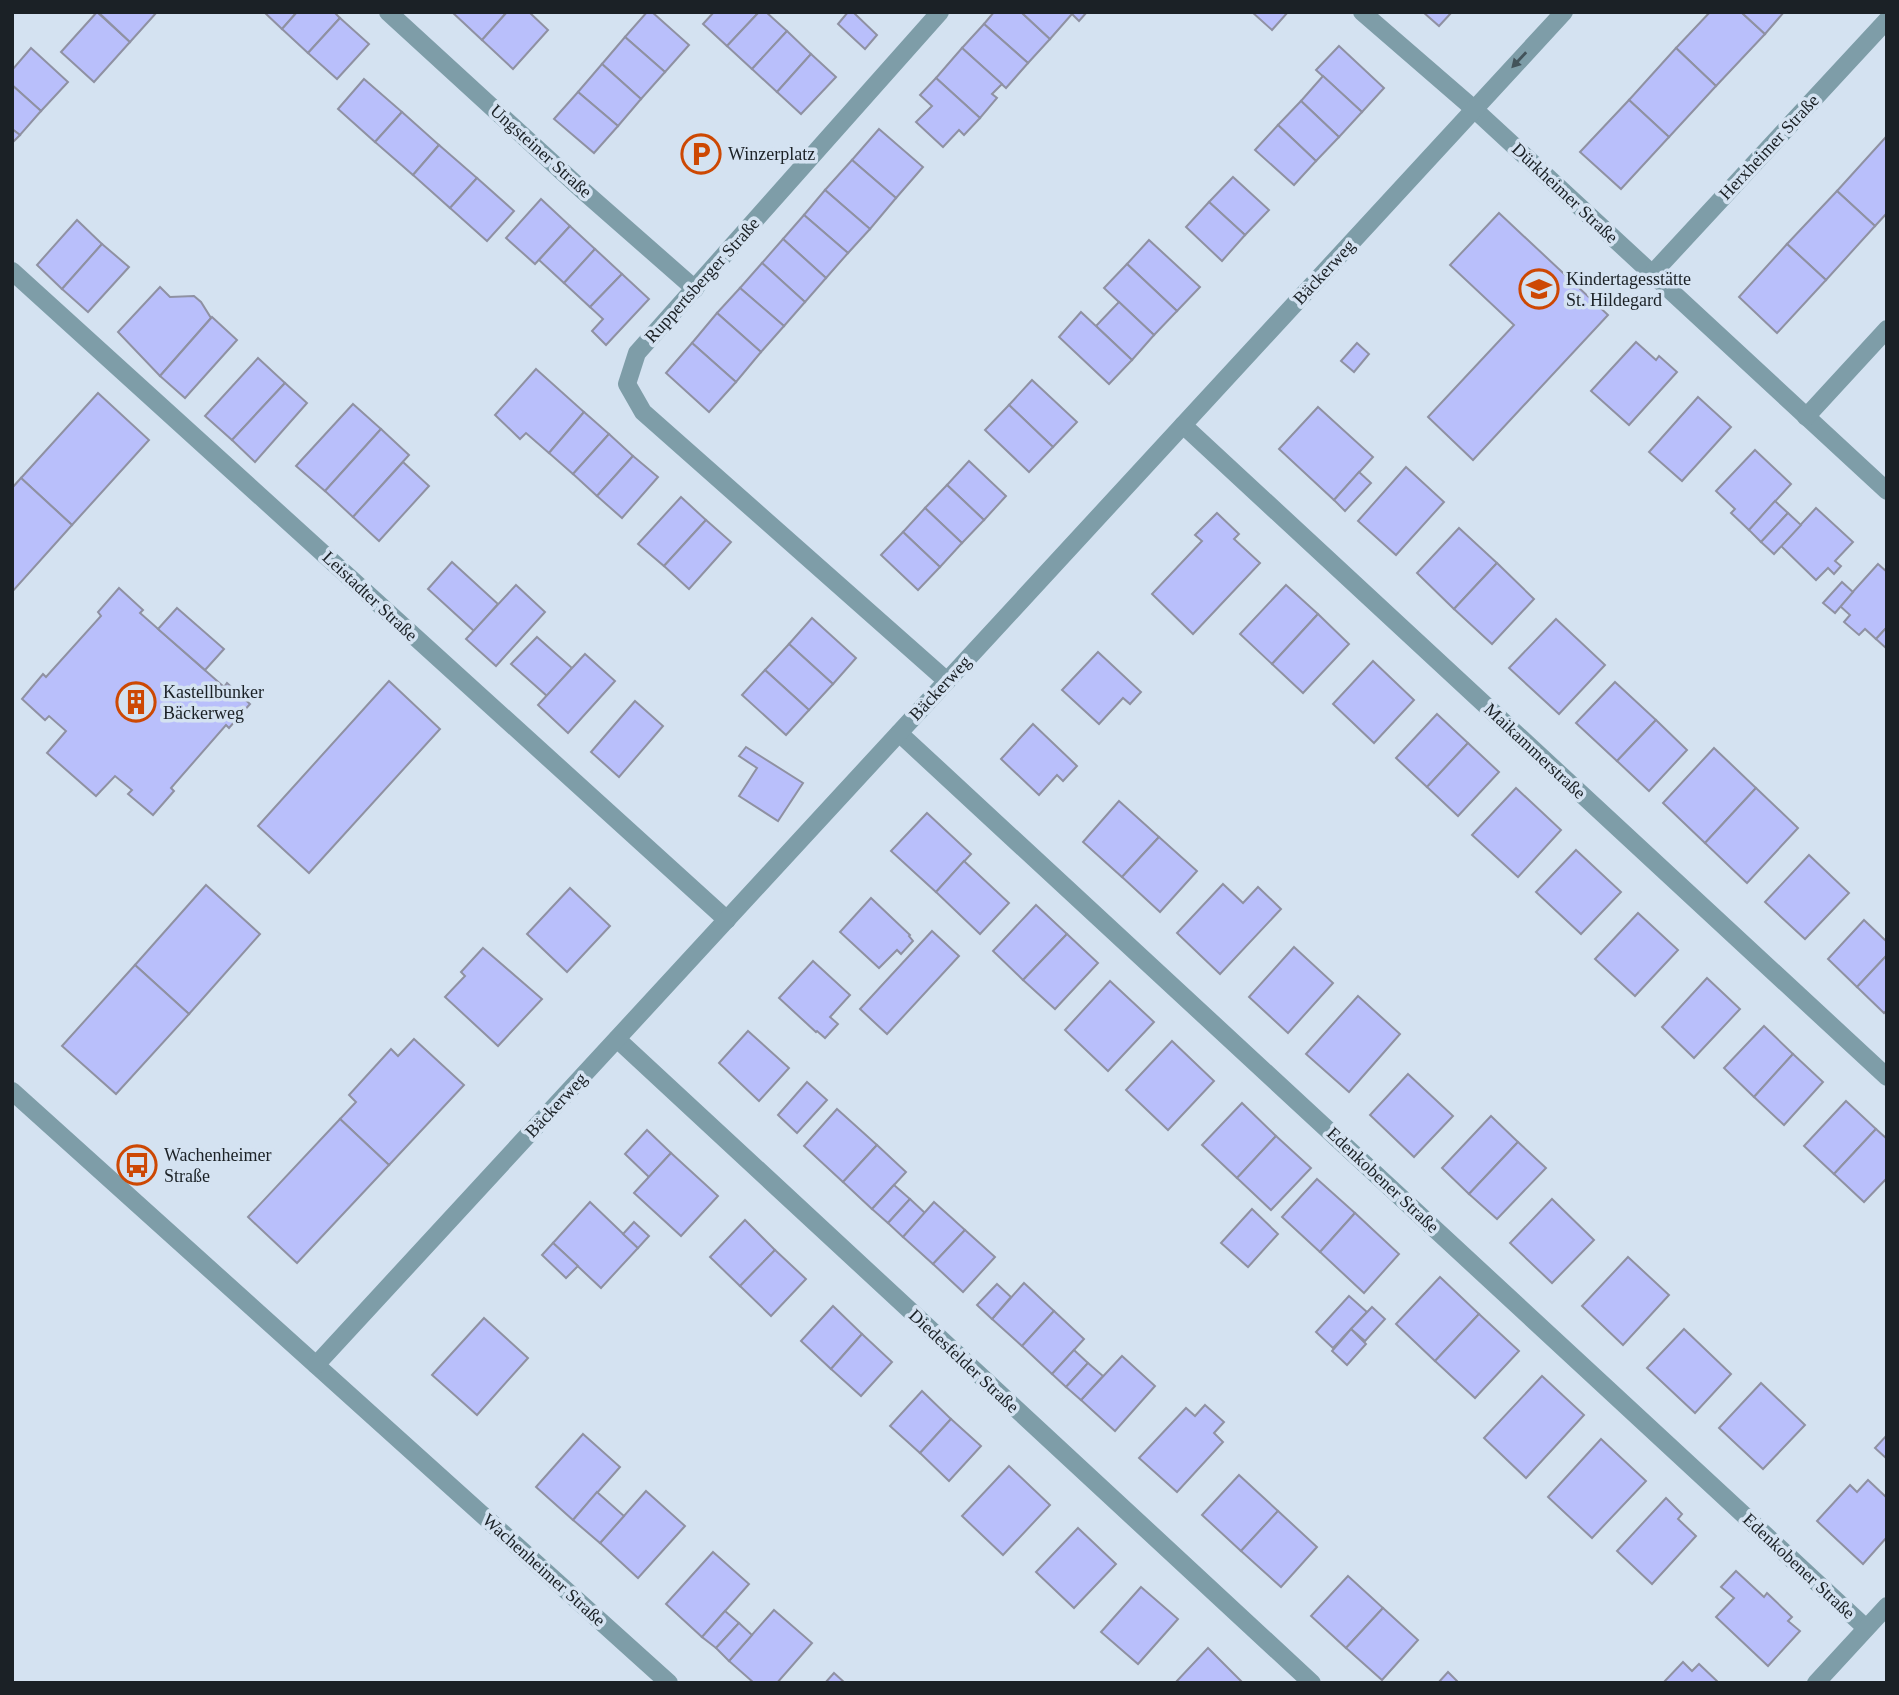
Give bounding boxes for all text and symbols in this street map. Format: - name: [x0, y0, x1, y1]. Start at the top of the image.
- one-way arrow: [1512, 51, 1528, 68]
- street label: Herxheimer Straße: [1715, 90, 1823, 204]
- street label: Ungsteiner Straße: [486, 100, 596, 202]
- parking icon: Winzerplatz: [680, 133, 722, 175]
- street label: Dürkheimer Straße: [1508, 139, 1622, 247]
- place label: Winzerplatz: [728, 144, 815, 164]
- street label: Ruppertsberger Straße: [641, 213, 763, 347]
- street label: Bäckerweg: [1289, 236, 1359, 308]
- school or university icon: Kindertagesstätte St. Hildegard: [1518, 268, 1560, 310]
- place label: Kindertagesstätte St. Hildegard: [1566, 269, 1691, 310]
- street label: Leistadter Straße: [318, 547, 422, 645]
- street label: Bäckerweg: [905, 652, 975, 724]
- building icon: Kastellbunker Bäckerweg: [115, 681, 157, 723]
- place label: Kastellbunker Bäckerweg: [163, 682, 264, 723]
- street label: Maikammerstraße: [1480, 699, 1590, 803]
- street label: Bäckerweg: [521, 1069, 591, 1141]
- street label: Edenkobener Straße: [1323, 1123, 1443, 1237]
- bus stop icon: Wachenheimer Straße: [116, 1144, 158, 1186]
- place label: Wachenheimer Straße: [164, 1145, 272, 1186]
- street label: Diedesfelder Straße: [905, 1305, 1023, 1417]
- street label: Edenkobener Straße: [1739, 1509, 1859, 1623]
- street label: Wachenheimer Straße: [479, 1510, 609, 1630]

